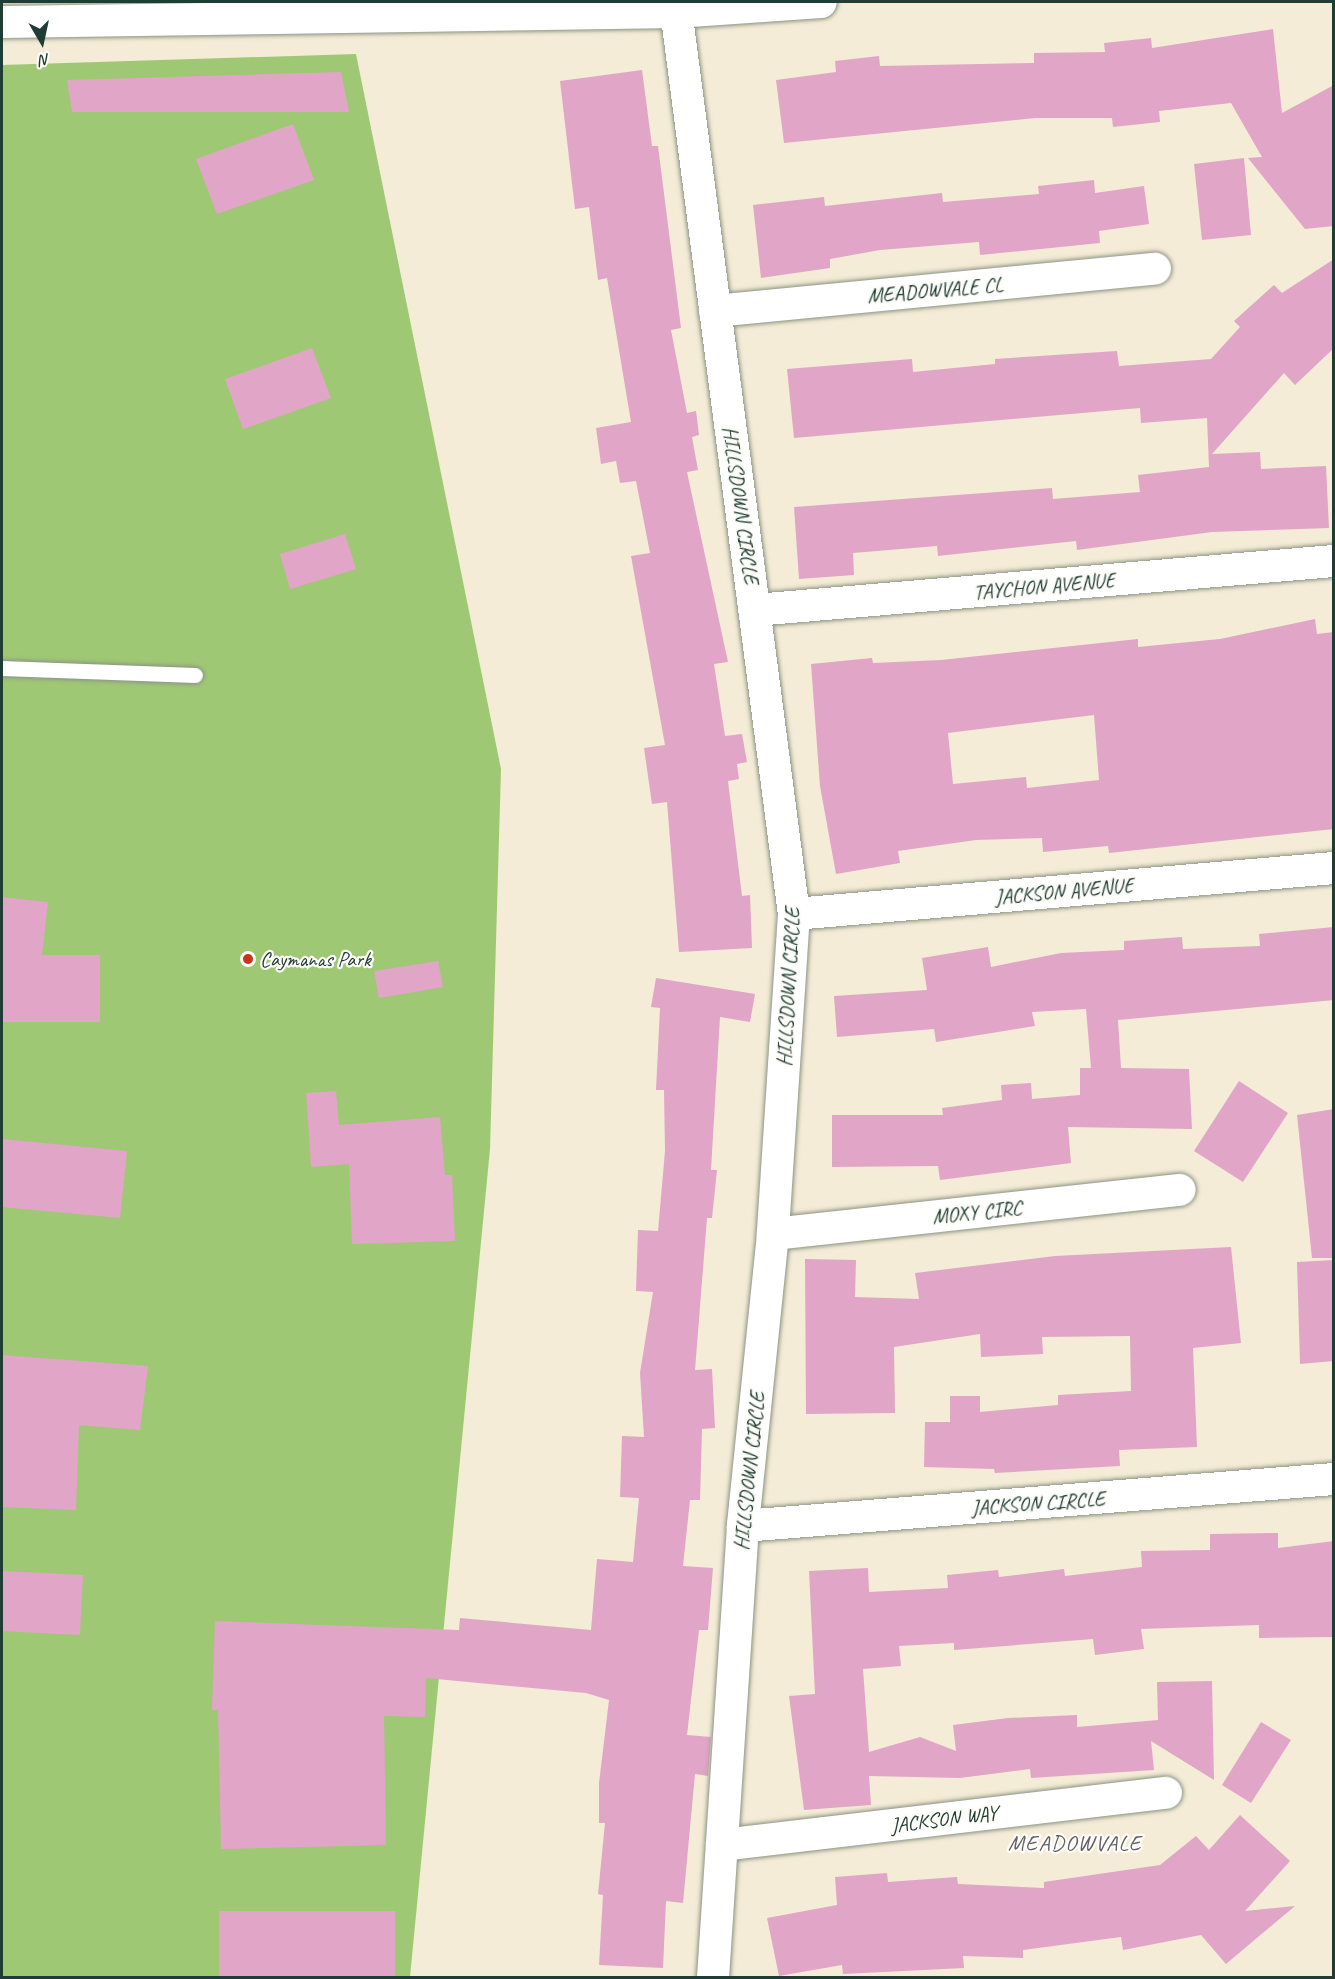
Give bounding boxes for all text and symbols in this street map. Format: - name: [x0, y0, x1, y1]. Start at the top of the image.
- north arrow: [12, 12, 72, 72]
- text: N: [38, 49, 51, 70]
- street label: MEADOWVALE CL: [866, 272, 1004, 308]
- street label: HILLSDOWN CIRCLE: [717, 424, 765, 586]
- street label: TAYCHON AVENUE: [972, 567, 1116, 605]
- street label: JACKSON AVENUE: [994, 872, 1134, 910]
- street label: HILLSDOWN CIRCLE: [771, 907, 805, 1067]
- place label: Caymanas Park: [260, 946, 371, 972]
- marker: Caymanas Park: [241, 952, 255, 966]
- street label: MOXY CIRC: [931, 1195, 1023, 1229]
- street label: HILLSDOWN CIRCLE: [728, 1390, 770, 1552]
- street label: JACKSON CIRCLE: [971, 1486, 1105, 1520]
- street label: JACKSON WAY: [888, 1800, 1000, 1838]
- district label: MEADOWVALE: [1009, 1831, 1141, 1857]

